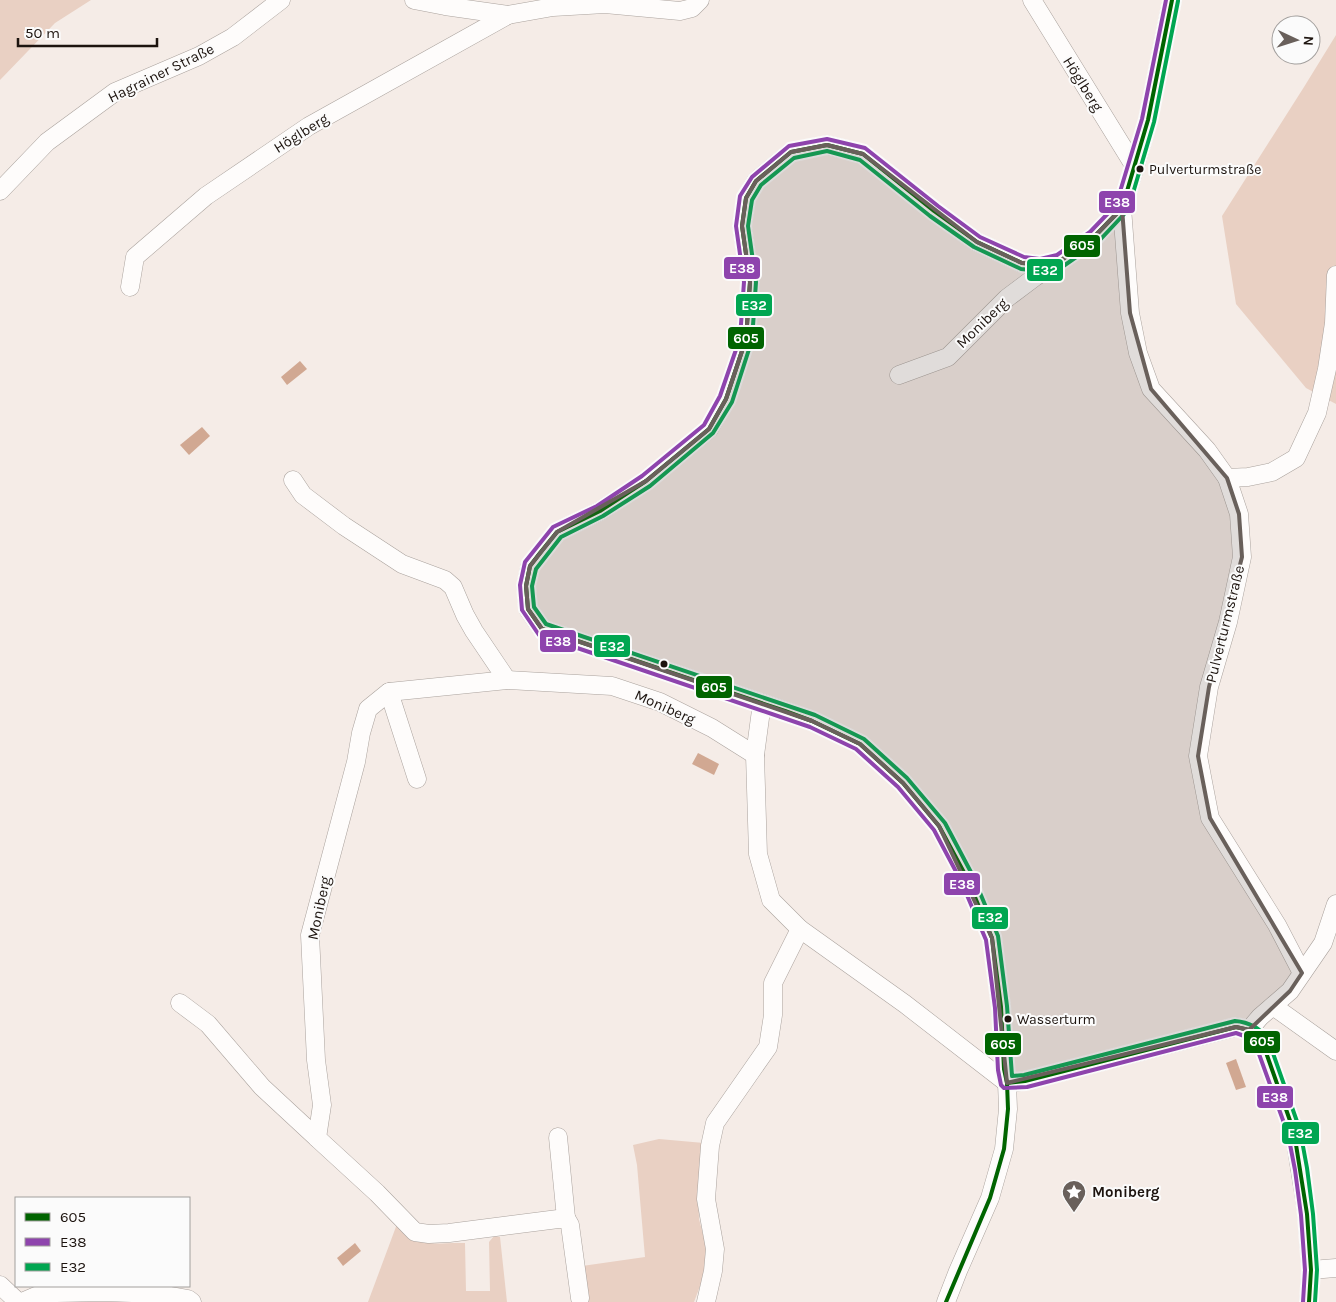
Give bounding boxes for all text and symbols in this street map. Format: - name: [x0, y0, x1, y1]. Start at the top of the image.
- scale bar: [18, 15, 156, 47]
- north arrow: [1271, 15, 1321, 65]
- text: 50 m: [25, 24, 60, 42]
- text: N: [1300, 35, 1317, 46]
- street label: Hagrainer Straße: [105, 39, 217, 107]
- street label: Höglberg: [1059, 53, 1107, 115]
- street label: Höglberg: [270, 109, 332, 157]
- place label: Pulverturmstraße: [1149, 161, 1262, 178]
- marker: Pulverturmstraße: [1135, 164, 1145, 174]
- line badge: E38: [1098, 190, 1136, 214]
- text: E38: [1104, 194, 1130, 211]
- line badge: 605: [1063, 234, 1101, 258]
- text: 605: [1069, 237, 1095, 254]
- line badge: E38: [723, 256, 761, 280]
- line badge: E32: [1026, 258, 1064, 282]
- text: E38: [729, 260, 755, 277]
- text: E32: [1032, 262, 1058, 279]
- line badge: E32: [735, 293, 773, 317]
- street label: Moniberg: [952, 294, 1012, 352]
- text: E32: [741, 297, 767, 314]
- line badge: 605: [727, 326, 765, 350]
- text: 605: [733, 330, 759, 347]
- street label: Pulverturmstraße: [1202, 563, 1248, 685]
- line badge: E38: [539, 629, 577, 653]
- text: E38: [545, 633, 571, 650]
- line badge: E32: [593, 634, 631, 658]
- text: E32: [599, 638, 625, 655]
- unlabelled marker: [659, 659, 669, 669]
- line badge: 605: [695, 675, 733, 699]
- text: 605: [701, 679, 727, 696]
- street label: Moniberg: [632, 686, 699, 729]
- line badge: E38: [943, 872, 981, 896]
- street label: Moniberg: [303, 874, 335, 942]
- text: E38: [949, 876, 975, 893]
- line badge: E32: [971, 906, 1009, 930]
- text: E32: [977, 909, 1003, 926]
- place label: Wasserturm: [1017, 1011, 1096, 1028]
- marker: Wasserturm: [1003, 1014, 1013, 1024]
- line badge: 605: [1243, 1030, 1281, 1054]
- line badge: 605: [984, 1032, 1022, 1056]
- text: 605: [1249, 1033, 1275, 1050]
- text: 605: [990, 1036, 1016, 1053]
- line badge: E38: [1256, 1085, 1294, 1109]
- text: E38: [1262, 1089, 1288, 1106]
- line badge: E32: [1281, 1121, 1320, 1145]
- text: E32: [1287, 1125, 1313, 1142]
- place icon: Moniberg: [1061, 1179, 1087, 1213]
- place label: Moniberg: [1092, 1183, 1160, 1201]
- legend: [15, 1197, 190, 1287]
- text: 605: [60, 1208, 86, 1226]
- text: E38: [60, 1233, 87, 1251]
- text: E32: [60, 1258, 86, 1276]

